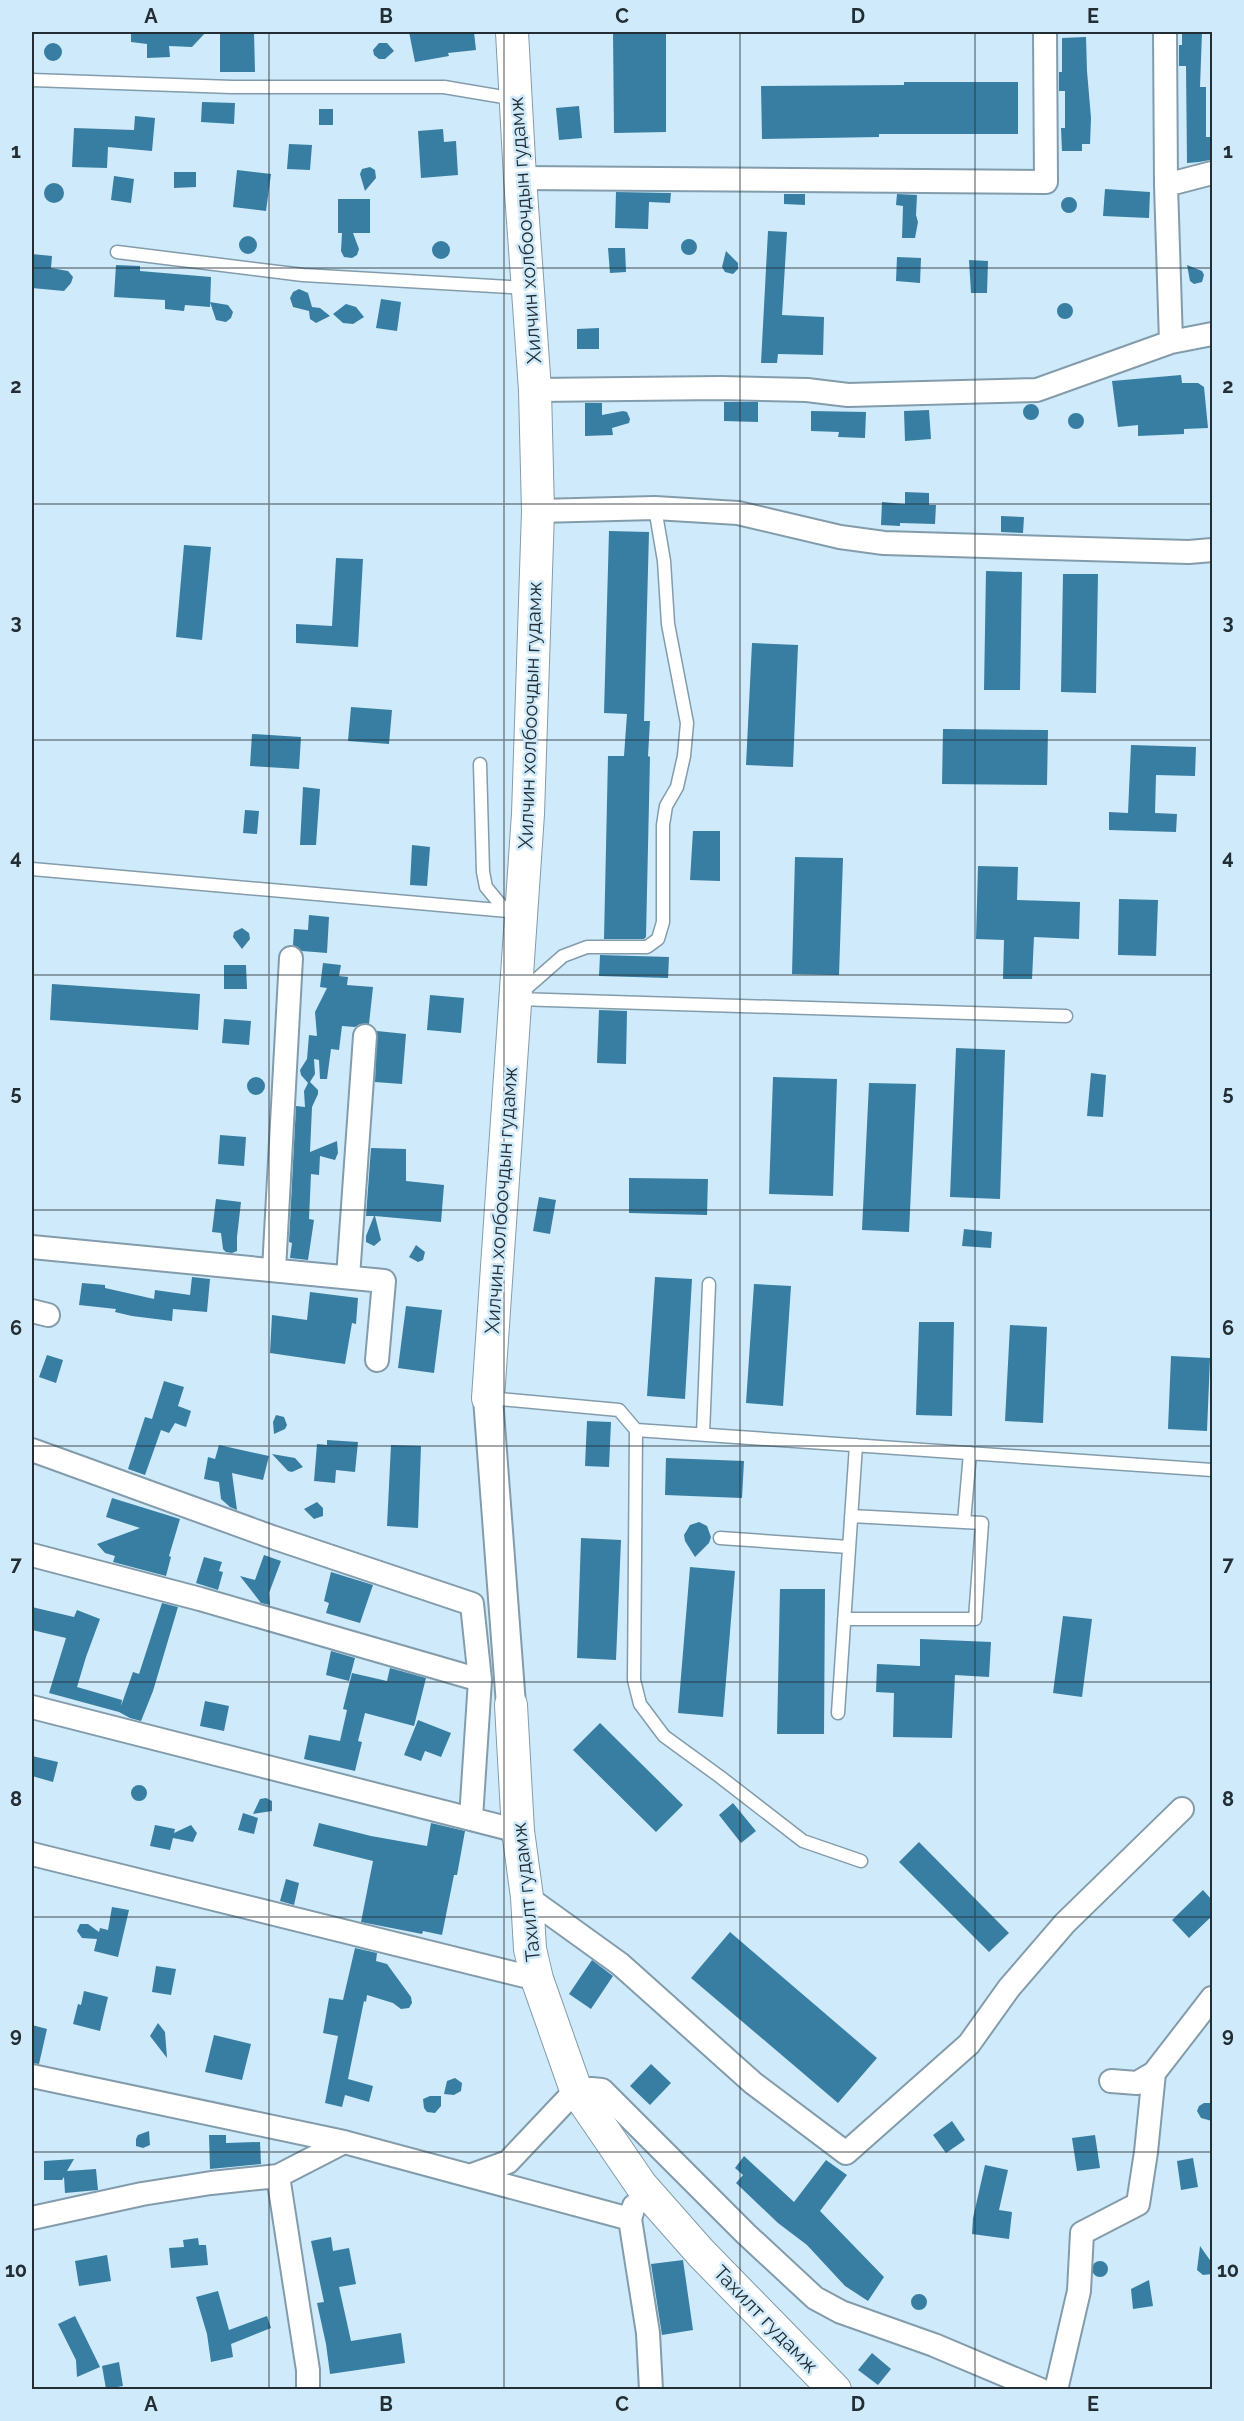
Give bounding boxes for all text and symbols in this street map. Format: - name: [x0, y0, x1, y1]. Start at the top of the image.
- text: A: [144, 4, 158, 28]
- text: B: [379, 4, 393, 28]
- text: C: [615, 4, 629, 28]
- text: D: [851, 4, 865, 28]
- text: E: [1087, 4, 1099, 28]
- street label: Хилчин холбоочдын гудамж: [504, 95, 546, 364]
- text: 1: [11, 139, 21, 163]
- text: 1: [1223, 139, 1233, 163]
- text: 2: [10, 374, 22, 398]
- text: 2: [1222, 374, 1234, 398]
- street label: Хилчин холбоочдын гудамж: [513, 581, 547, 849]
- text: 3: [10, 610, 22, 634]
- text: 3: [1222, 610, 1234, 634]
- text: 4: [10, 845, 22, 869]
- text: 4: [1222, 845, 1234, 869]
- street label: Хилчин холбоочдын гудамж: [480, 1065, 522, 1334]
- text: 5: [10, 1081, 22, 1105]
- text: 5: [1222, 1081, 1234, 1105]
- text: 6: [10, 1316, 22, 1340]
- text: 6: [1222, 1316, 1234, 1340]
- text: 7: [10, 1552, 22, 1576]
- text: 7: [1222, 1552, 1234, 1576]
- text: 8: [10, 1787, 22, 1811]
- text: 8: [1222, 1787, 1234, 1811]
- street label: Тахилт гудамж: [507, 1821, 545, 1963]
- text: 9: [10, 2023, 22, 2047]
- text: 9: [1222, 2023, 1234, 2047]
- text: 10: [5, 2258, 27, 2282]
- text: 10: [1217, 2258, 1239, 2282]
- street label: Тахилт гудамж: [709, 2260, 823, 2378]
- text: A: [144, 2392, 158, 2416]
- text: B: [379, 2392, 393, 2416]
- text: C: [615, 2392, 629, 2416]
- text: D: [851, 2392, 865, 2416]
- text: E: [1087, 2392, 1099, 2416]

